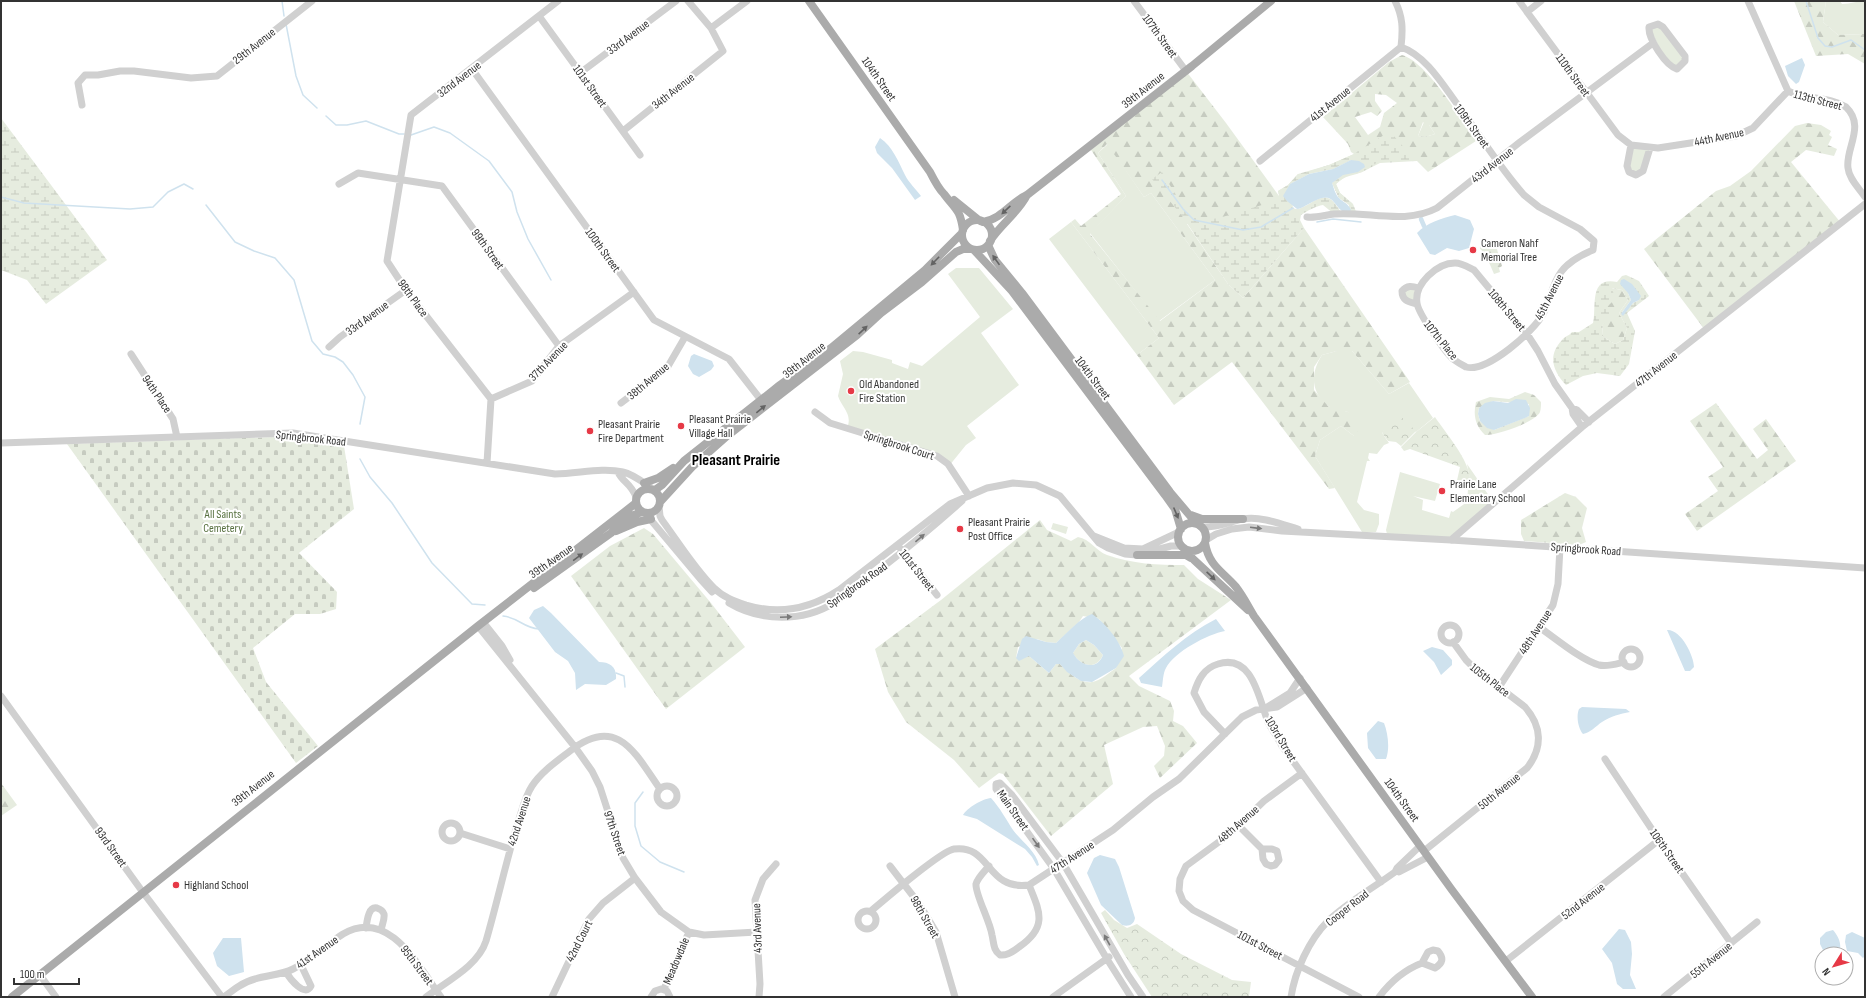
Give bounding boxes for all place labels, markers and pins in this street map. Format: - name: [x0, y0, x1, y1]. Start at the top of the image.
- place label: Cameron Nahf Memorial Tree: [1481, 236, 1539, 265]
- marker: Cameron Nahf Memorial Tree: [1468, 245, 1478, 255]
- place label: Old Abandoned Fire Station: [859, 377, 919, 406]
- marker: Old Abandoned Fire Station: [846, 386, 856, 396]
- place label: Pleasant Prairie Village Hall: [689, 412, 751, 441]
- place label: Pleasant Prairie Fire Department: [598, 417, 664, 446]
- marker: Pleasant Prairie Village Hall: [676, 421, 686, 431]
- marker: Pleasant Prairie Fire Department: [585, 426, 595, 436]
- place label: Prairie Lane Elementary School: [1450, 477, 1525, 506]
- marker: Prairie Lane Elementary School: [1437, 486, 1447, 496]
- place label: Pleasant Prairie Post Office: [968, 515, 1030, 544]
- marker: Pleasant Prairie Post Office: [955, 524, 965, 534]
- place label: Highland School: [184, 878, 248, 893]
- marker: Highland School: [171, 880, 181, 890]

